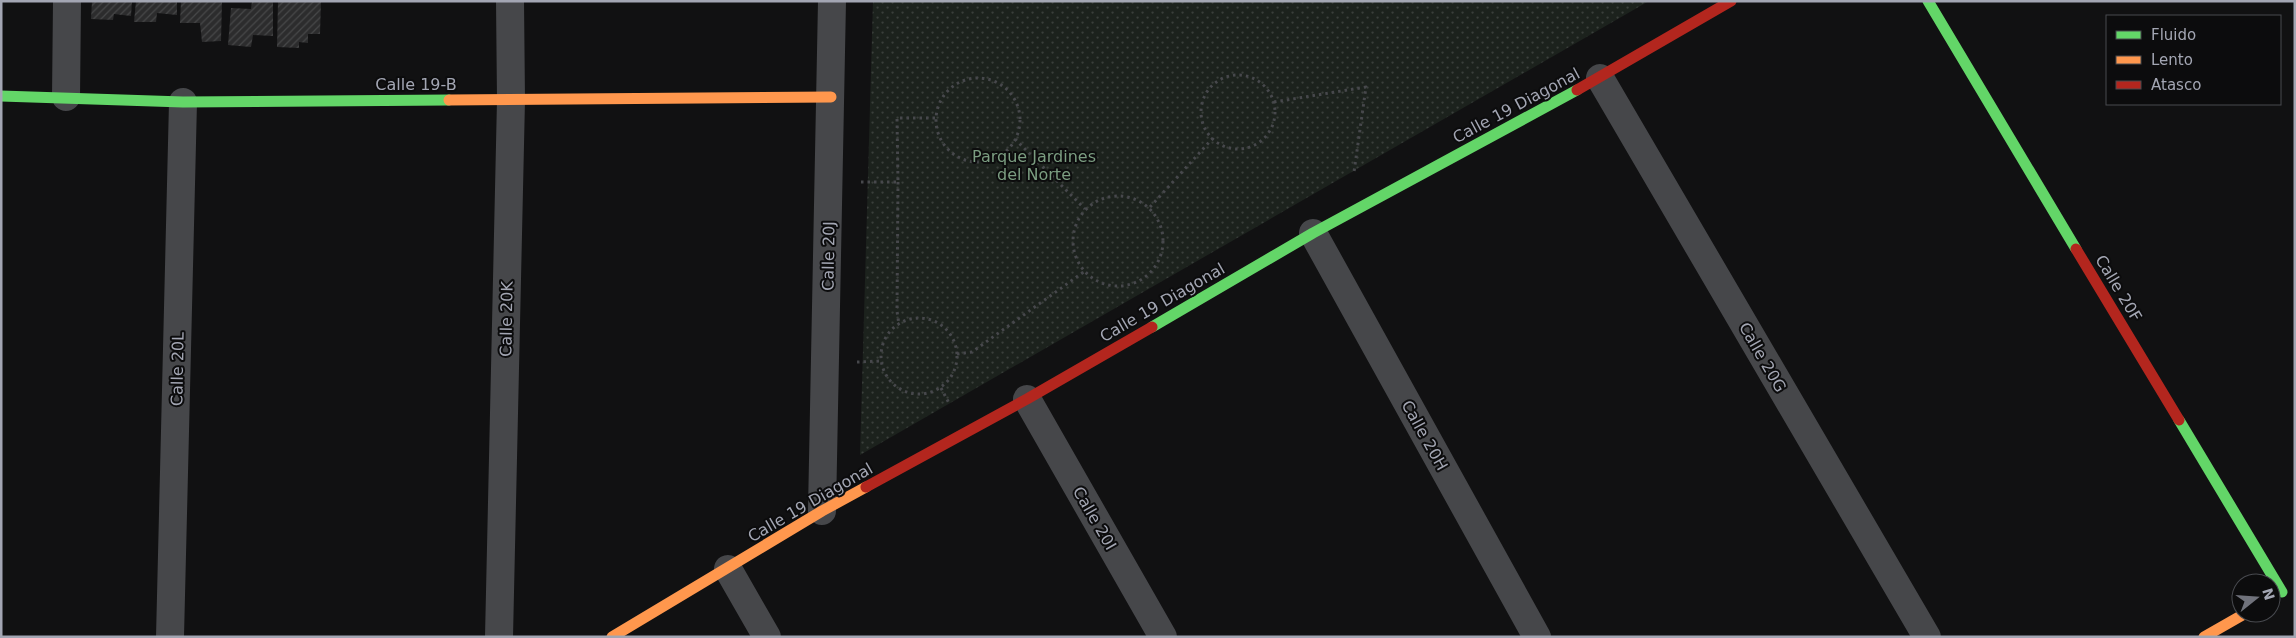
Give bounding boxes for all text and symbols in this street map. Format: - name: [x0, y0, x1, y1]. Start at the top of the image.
- legend: [2106, 15, 2281, 105]
- text: Fluido: [2151, 26, 2196, 44]
- text: Lento: [2151, 51, 2193, 69]
- street label: Calle 19 Diagonal: [1449, 64, 1583, 147]
- street label: Calle 19-B: [375, 75, 457, 94]
- text: Atasco: [2151, 76, 2201, 94]
- park label: Parque Jardines del Norte: [972, 147, 1096, 184]
- street label: Calle 20J: [818, 221, 839, 291]
- street label: Calle 20F: [2091, 251, 2146, 325]
- street label: Calle 19 Diagonal: [1096, 259, 1228, 346]
- street label: Calle 20K: [496, 281, 517, 357]
- street label: Calle 20G: [1735, 319, 1790, 396]
- street label: Calle 20L: [167, 332, 188, 406]
- street label: Calle 20H: [1398, 397, 1452, 474]
- street label: Calle 19 Diagonal: [744, 459, 876, 546]
- street label: Calle 20I: [1069, 483, 1120, 553]
- north arrow: [2231, 573, 2281, 623]
- text: N: [2259, 586, 2278, 602]

